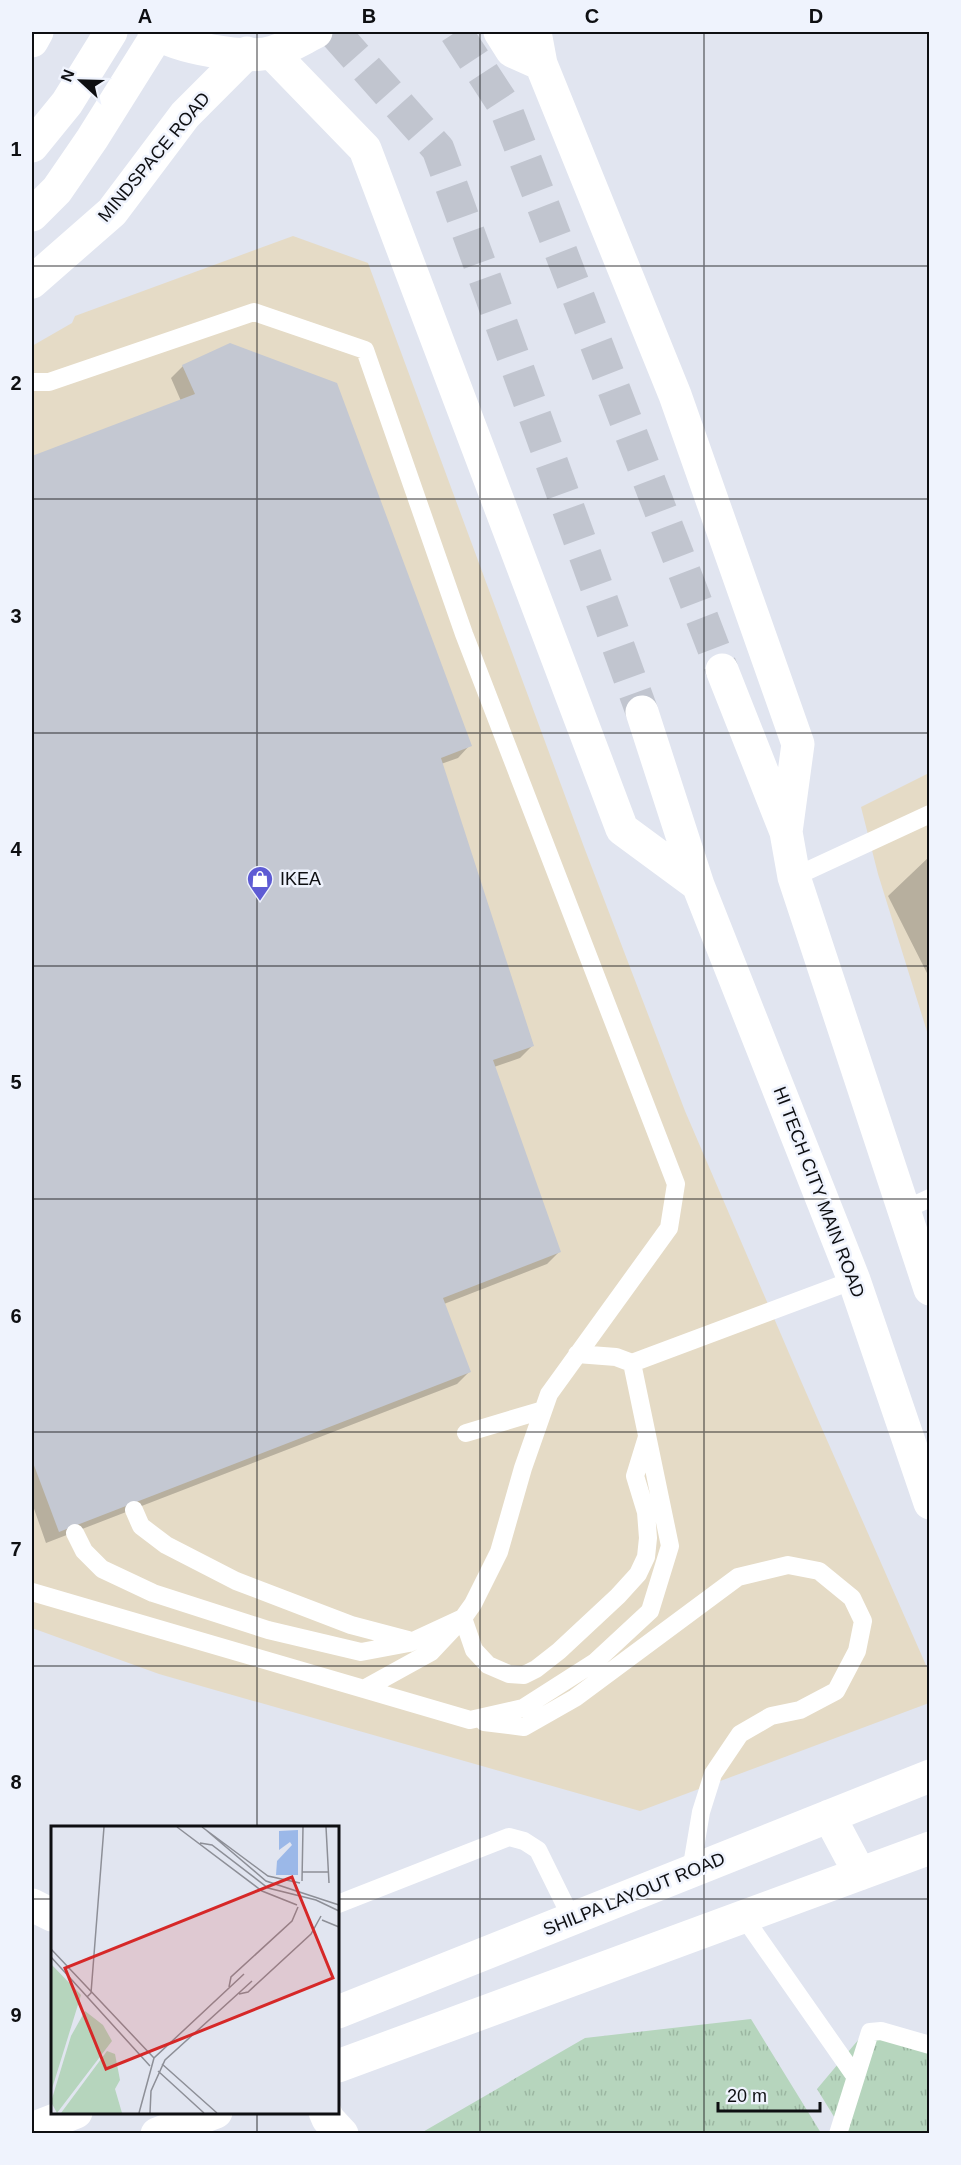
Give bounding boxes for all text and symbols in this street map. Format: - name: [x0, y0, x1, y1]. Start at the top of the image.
- text: A: [138, 5, 152, 27]
- text: B: [362, 5, 376, 27]
- text: C: [585, 5, 599, 27]
- text: D: [809, 5, 823, 27]
- north arrow: [51, 51, 111, 111]
- text: N: [58, 67, 78, 84]
- street label: MINDSPACE ROAD: [94, 88, 214, 226]
- text: 1: [10, 138, 22, 160]
- text: 2: [10, 372, 22, 394]
- text: 3: [10, 605, 22, 627]
- text: 4: [10, 838, 22, 860]
- shop icon: IKEA: [245, 864, 275, 902]
- place label: IKEA: [280, 869, 321, 889]
- text: 5: [10, 1071, 22, 1093]
- street label: HI TECH CITY MAIN ROAD: [769, 1084, 869, 1300]
- text: 6: [10, 1305, 22, 1327]
- text: 7: [10, 1538, 22, 1560]
- text: 8: [10, 1771, 22, 1793]
- inset map: [51, 1826, 339, 2114]
- street label: SHILPA LAYOUT ROAD: [540, 1848, 728, 1940]
- text: 9: [10, 2004, 22, 2026]
- scale bar: [718, 2075, 820, 2113]
- text: 20 m: [727, 2086, 767, 2106]

